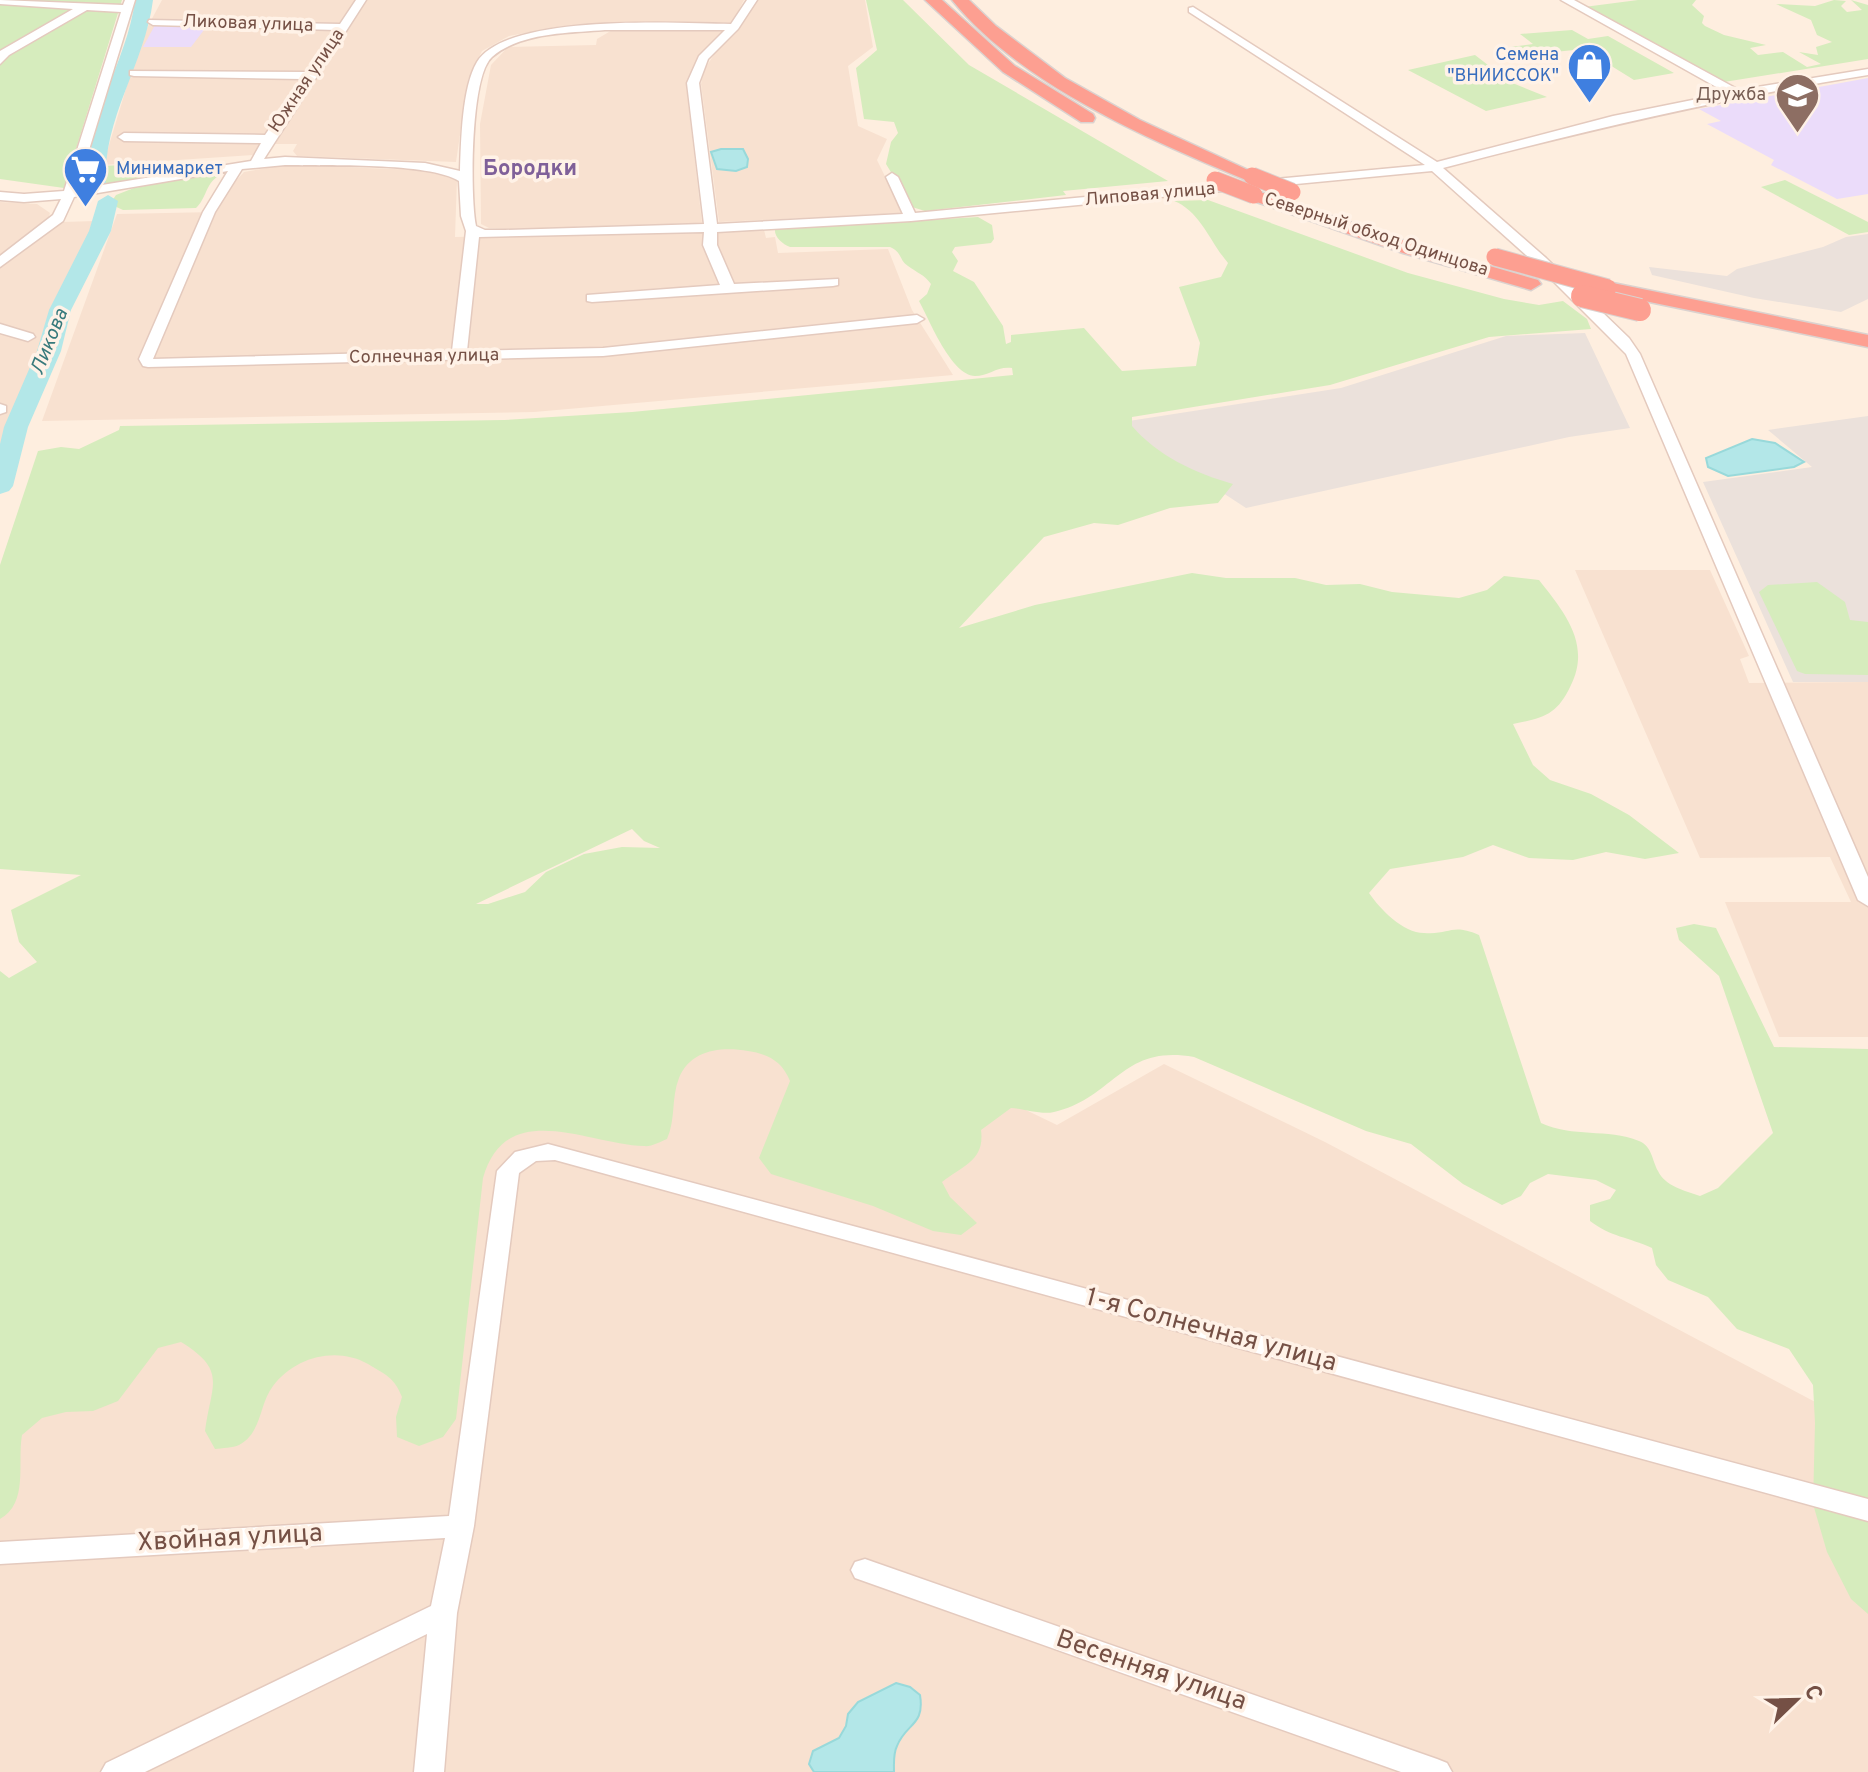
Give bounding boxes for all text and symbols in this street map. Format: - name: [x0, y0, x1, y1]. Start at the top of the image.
- street label: Ликовая улица: [182, 10, 314, 38]
- street label: Южная улица: [264, 25, 350, 137]
- shop icon: Семена "ВНИИССОК": [1566, 41, 1614, 104]
- place label: Семена "ВНИИССОК": [1447, 44, 1559, 88]
- school or university icon: Дружба: [1773, 71, 1821, 134]
- place label: Дружба: [1696, 84, 1766, 107]
- supermarket icon: Минимаркет: [61, 145, 109, 208]
- district label: Бородки: [483, 156, 577, 183]
- place label: Минимаркет: [116, 158, 223, 181]
- street label: Липовая улица: [1084, 178, 1216, 212]
- street label: Северный обход Одинцова: [1261, 188, 1491, 282]
- water label: Ликова: [25, 304, 75, 379]
- street label: Солнечная улица: [349, 344, 499, 370]
- street label: 1-я Солнечная улица: [1082, 1282, 1340, 1380]
- street label: Хвойная улица: [137, 1518, 323, 1560]
- street label: Весенняя улица: [1051, 1623, 1251, 1719]
- north arrow: [1756, 1660, 1836, 1740]
- text: С: [1797, 1681, 1827, 1705]

